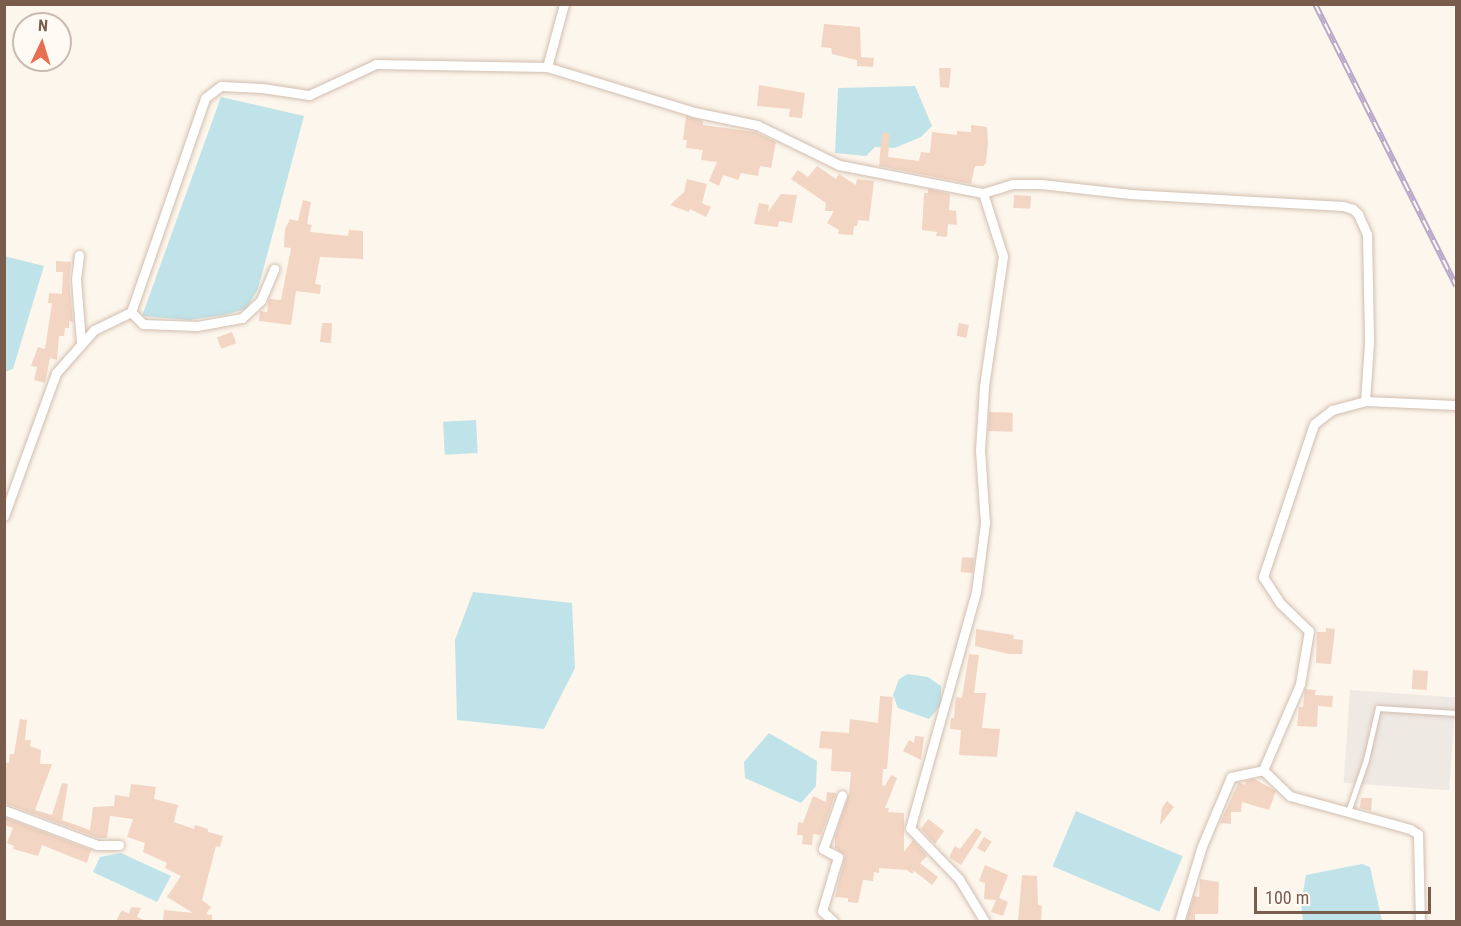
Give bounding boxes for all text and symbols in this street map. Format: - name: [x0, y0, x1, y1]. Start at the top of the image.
- north arrow: [12, 12, 72, 72]
- text: N: [38, 16, 49, 35]
- scale bar: [1257, 875, 1434, 913]
- text: 100 m: [1265, 887, 1309, 908]

